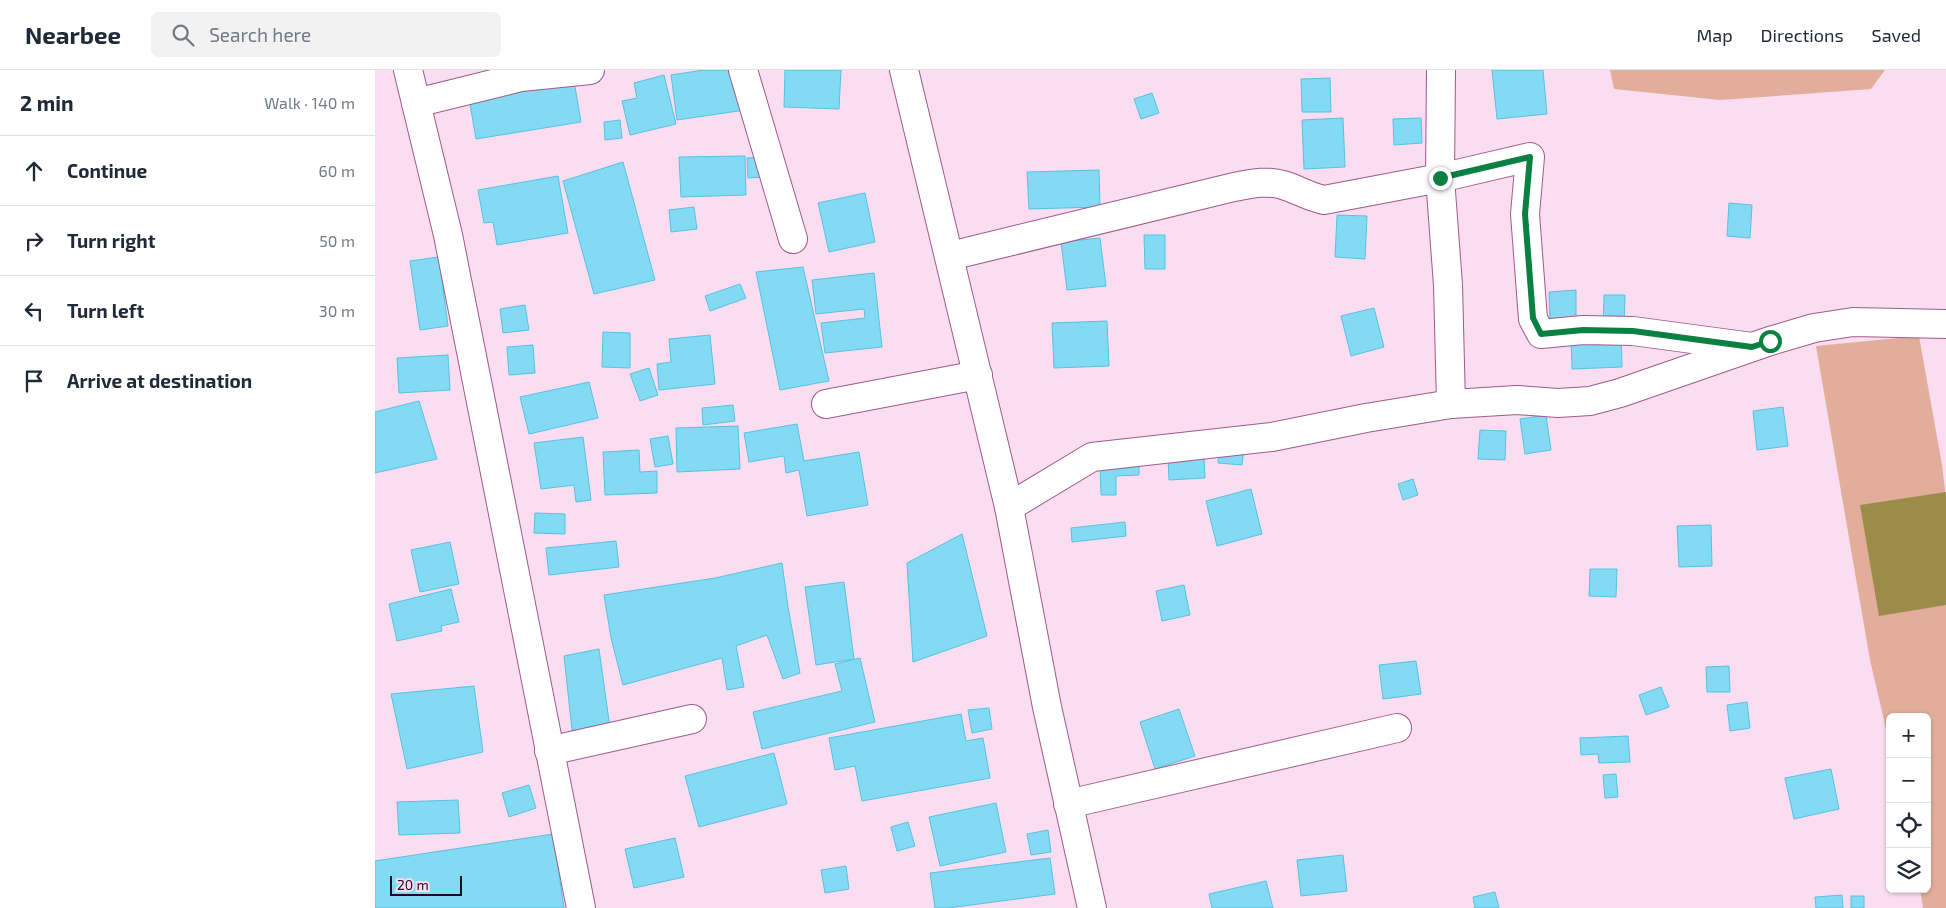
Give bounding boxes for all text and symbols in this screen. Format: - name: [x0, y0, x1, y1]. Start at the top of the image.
- search box: [151, 12, 501, 57]
- text: Nearbee: [25, 20, 121, 49]
- icon: search: [169, 21, 197, 49]
- text: Search here: [209, 23, 311, 46]
- text: Map: [1696, 24, 1733, 46]
- text: Directions: [1761, 24, 1844, 46]
- text: Saved: [1872, 24, 1921, 46]
- text: 2 min: [20, 90, 74, 115]
- text: Walk · 140 m: [264, 93, 355, 112]
- icon: ahead: [20, 157, 48, 185]
- text: Continue: [67, 159, 147, 182]
- text: 60 m: [319, 161, 355, 180]
- route end: [1429, 167, 1452, 190]
- icon: right: [20, 227, 48, 255]
- text: Turn right: [67, 229, 155, 252]
- text: 50 m: [319, 231, 355, 250]
- icon: left: [20, 297, 48, 325]
- text: Turn left: [67, 299, 144, 322]
- text: 30 m: [319, 301, 355, 320]
- route start: [1759, 330, 1782, 353]
- icon: arrive: [20, 367, 48, 395]
- text: Arrive at destination: [67, 369, 252, 392]
- map controls: [1886, 713, 1931, 893]
- button: +: [1886, 713, 1931, 758]
- button: −: [1886, 758, 1931, 803]
- button: locate: [1886, 803, 1931, 848]
- button: layers: [1886, 848, 1931, 893]
- scale bar: [390, 873, 463, 896]
- text: 20 m: [397, 876, 429, 893]

